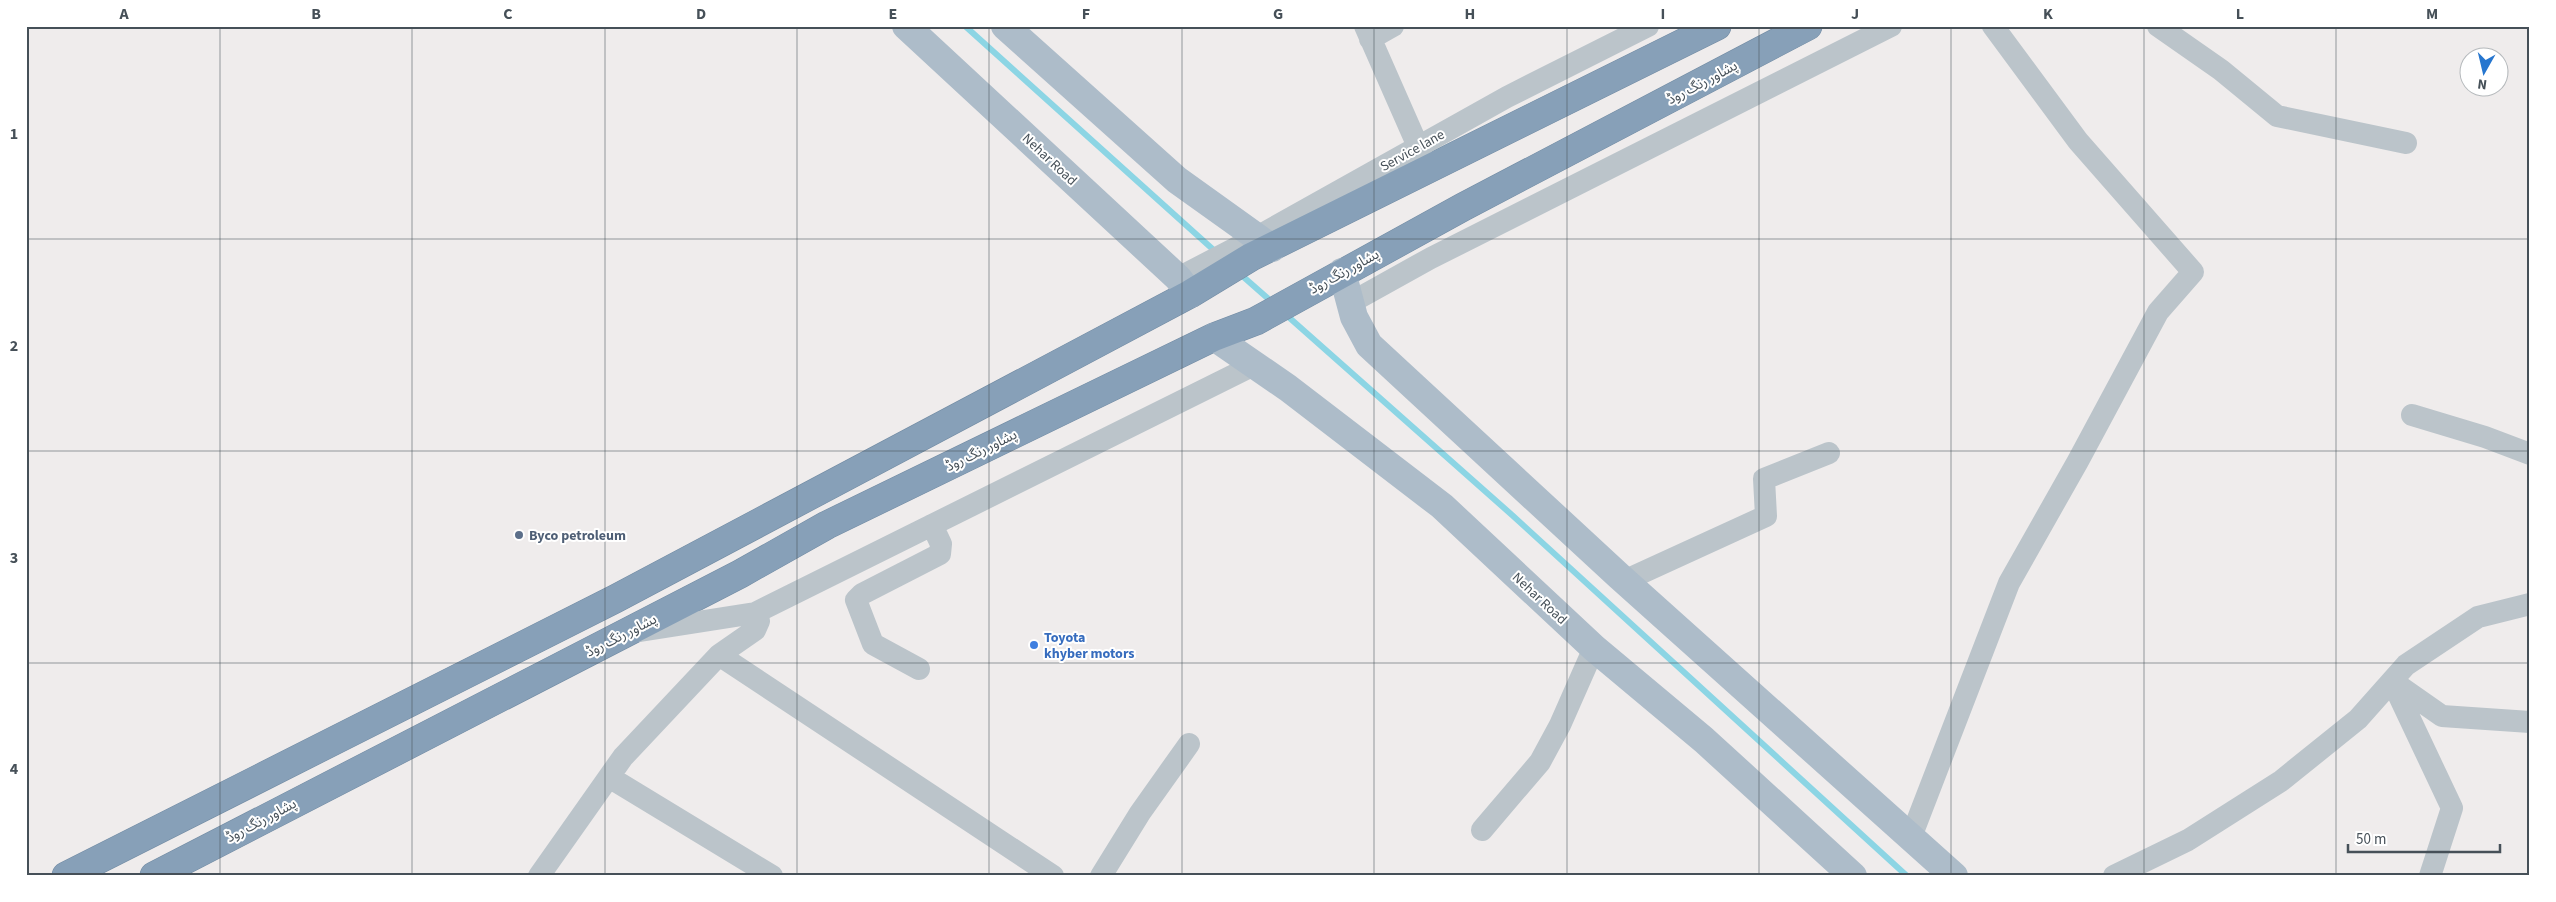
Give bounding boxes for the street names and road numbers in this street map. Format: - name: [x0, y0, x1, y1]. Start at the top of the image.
- street label: پشاور رنگ روڈ: [1664, 56, 1741, 110]
- street label: Service lane: [1377, 125, 1448, 177]
- street label: Nehar Road: [1017, 129, 1081, 190]
- street label: پشاور رنگ روڈ: [1306, 244, 1383, 299]
- street label: پشاور رنگ روڈ: [942, 425, 1021, 477]
- street label: Nehar Road: [1507, 568, 1571, 629]
- street label: پشاور رنگ روڈ: [582, 609, 660, 662]
- street label: پشاور رنگ روڈ: [223, 794, 300, 848]

